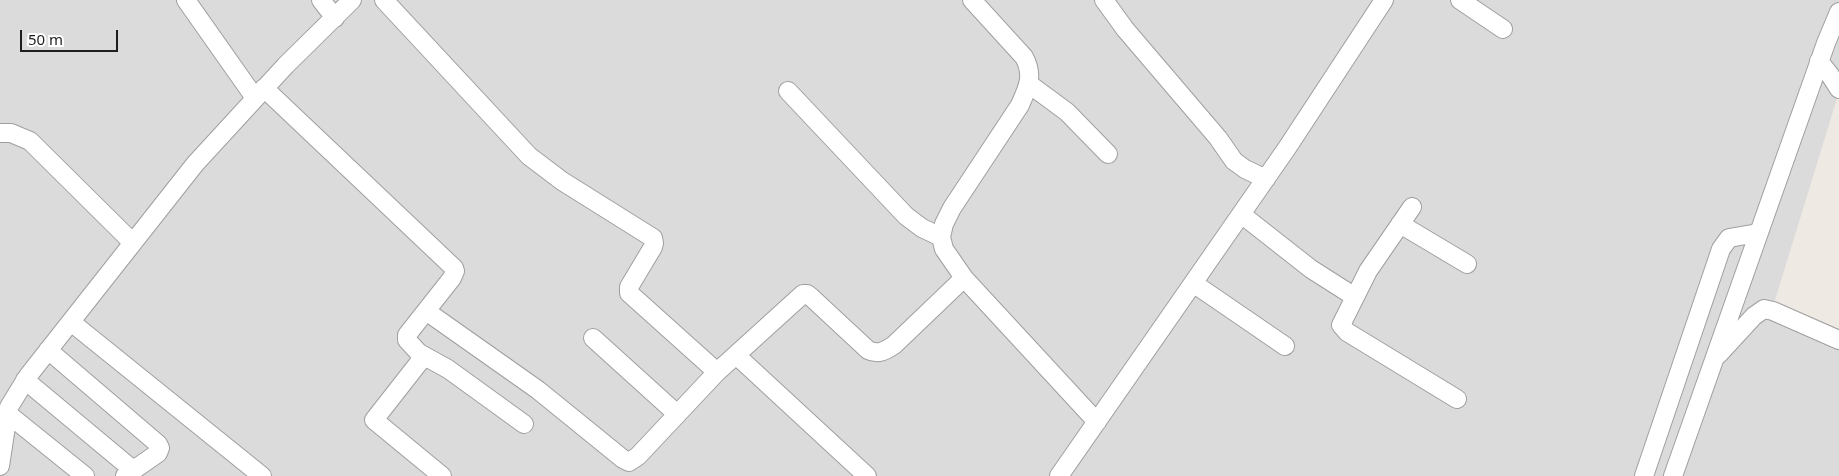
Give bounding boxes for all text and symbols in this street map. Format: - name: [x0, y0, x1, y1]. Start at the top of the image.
- scale bar: [22, 20, 120, 52]
- text: 50 m: [28, 29, 63, 49]

